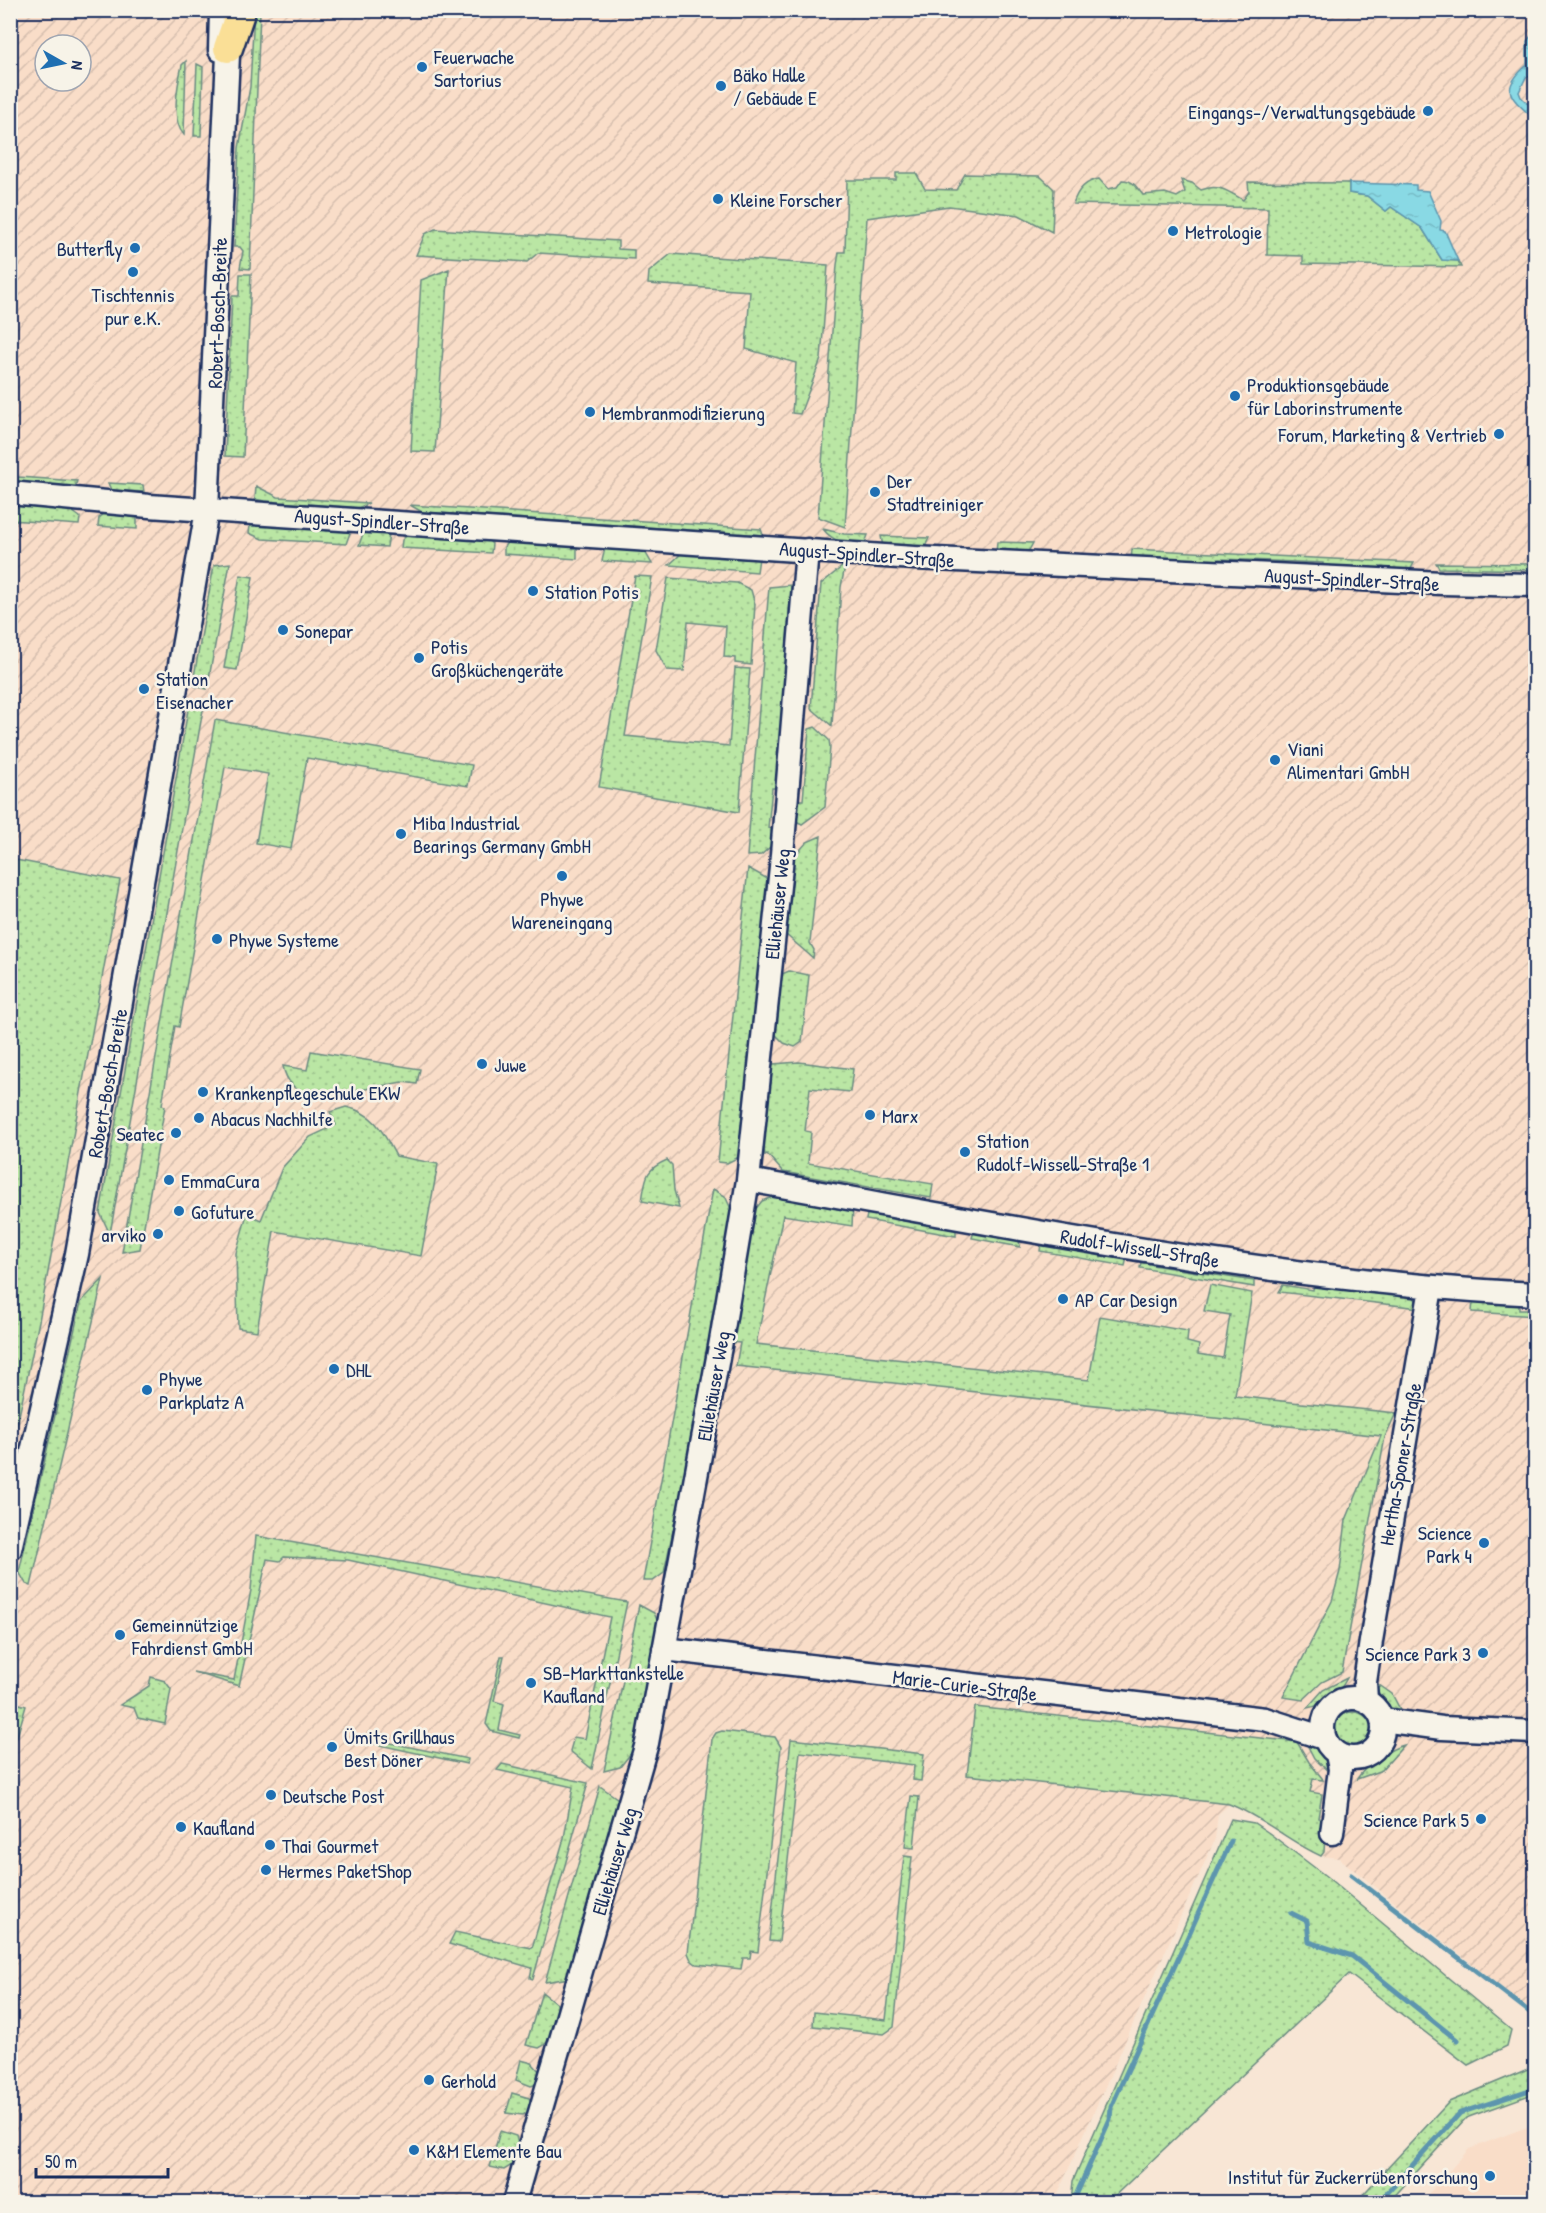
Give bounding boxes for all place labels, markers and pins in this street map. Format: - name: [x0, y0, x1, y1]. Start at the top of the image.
- place label: Feuerwache Sartorius: [433, 43, 514, 93]
- marker: Feuerwache Sartorius: [415, 60, 429, 74]
- place label: Bäko Halle / Gebäude E: [733, 61, 817, 111]
- marker: Bäko Halle / Gebäude E: [714, 79, 728, 93]
- place label: Eingangs-/Verwaltungsgebäude: [1188, 98, 1416, 125]
- marker: Eingangs-/Verwaltungsgebäude: [1421, 104, 1435, 118]
- place label: Kleine Forscher: [730, 186, 843, 213]
- marker: Kleine Forscher: [711, 192, 725, 206]
- place label: Metrologie: [1185, 218, 1262, 245]
- marker: Metrologie: [1166, 224, 1180, 238]
- place label: Butterfly: [57, 235, 123, 262]
- marker: Butterfly: [128, 241, 142, 255]
- marker: Tischtennis pur e.K.: [126, 265, 140, 279]
- place label: Tischtennis pur e.K.: [92, 281, 175, 331]
- place label: Produktionsgebäude für Laborinstrumente: [1247, 371, 1403, 421]
- marker: Produktionsgebäude für Laborinstrumente: [1228, 389, 1242, 403]
- place label: Membranmodifizierung: [602, 399, 765, 426]
- marker: Membranmodifizierung: [583, 405, 597, 419]
- place label: Forum, Marketing & Vertrieb: [1278, 421, 1487, 448]
- marker: Forum, Marketing & Vertrieb: [1492, 427, 1506, 441]
- place label: Der Stadtreiniger: [887, 467, 984, 517]
- marker: Der Stadtreiniger: [868, 485, 882, 499]
- place label: Station Potis: [545, 578, 639, 605]
- marker: Station Potis: [526, 584, 540, 598]
- place label: Sonepar: [295, 617, 354, 644]
- marker: Sonepar: [276, 623, 290, 637]
- place label: Potis Großküchengeräte: [431, 633, 564, 683]
- marker: Potis Großküchengeräte: [412, 651, 426, 665]
- place label: Station Eisenacher: [156, 665, 234, 715]
- marker: Station Eisenacher: [137, 682, 151, 696]
- place label: Viani Alimentari GmbH: [1287, 735, 1409, 785]
- marker: Viani Alimentari GmbH: [1268, 753, 1282, 767]
- place label: Miba Industrial Bearings Germany GmbH: [413, 809, 591, 859]
- marker: Miba Industrial Bearings Germany GmbH: [394, 827, 408, 841]
- marker: Phywe Wareneingang: [555, 869, 569, 883]
- place label: Phywe Wareneingang: [511, 885, 613, 935]
- place label: Phywe Systeme: [229, 926, 339, 953]
- marker: Phywe Systeme: [210, 932, 224, 946]
- place label: Juwe: [494, 1051, 527, 1078]
- marker: Juwe: [475, 1057, 489, 1071]
- place label: Krankenpflegeschule EKW: [215, 1079, 401, 1106]
- marker: Krankenpflegeschule EKW: [196, 1085, 210, 1099]
- place label: Marx: [882, 1102, 918, 1129]
- place label: Abacus Nachhilfe: [211, 1105, 333, 1132]
- marker: Marx: [863, 1108, 877, 1122]
- marker: Abacus Nachhilfe: [192, 1111, 206, 1125]
- place label: Seatec: [116, 1120, 164, 1147]
- marker: Seatec: [169, 1126, 183, 1140]
- place label: Station Rudolf-Wissell-Straße 1: [977, 1127, 1149, 1177]
- marker: Station Rudolf-Wissell-Straße 1: [958, 1145, 972, 1159]
- place label: EmmaCura: [181, 1167, 260, 1194]
- marker: EmmaCura: [162, 1173, 176, 1187]
- place label: Gofuture: [191, 1198, 254, 1225]
- marker: Gofuture: [172, 1204, 186, 1218]
- place label: arviko: [102, 1221, 146, 1248]
- marker: arviko: [151, 1227, 165, 1241]
- place label: AP Car Design: [1075, 1286, 1178, 1313]
- marker: AP Car Design: [1056, 1292, 1070, 1306]
- place label: DHL: [346, 1356, 372, 1383]
- marker: DHL: [327, 1362, 341, 1376]
- place label: Phywe Parkplatz A: [159, 1365, 244, 1415]
- marker: Phywe Parkplatz A: [140, 1383, 154, 1397]
- place label: Science Park 4: [1418, 1519, 1472, 1569]
- marker: Science Park 4: [1477, 1536, 1491, 1550]
- place label: Gemeinnützige Fahrdienst GmbH: [131, 1611, 253, 1661]
- marker: Gemeinnützige Fahrdienst GmbH: [113, 1628, 127, 1642]
- place label: Science Park 3: [1365, 1640, 1471, 1667]
- marker: Science Park 3: [1476, 1646, 1490, 1660]
- place label: SB-Markttankstelle Kaufland: [543, 1659, 684, 1709]
- marker: SB-Markttankstelle Kaufland: [524, 1676, 538, 1690]
- place label: Ümits Grillhaus Best Döner: [344, 1723, 455, 1773]
- marker: Ümits Grillhaus Best Döner: [325, 1740, 339, 1754]
- place label: Deutsche Post: [283, 1782, 385, 1809]
- marker: Deutsche Post: [264, 1788, 278, 1802]
- place label: Science Park 5: [1364, 1806, 1470, 1833]
- marker: Science Park 5: [1474, 1812, 1488, 1826]
- place label: Kaufland: [193, 1814, 254, 1841]
- marker: Kaufland: [174, 1820, 188, 1834]
- place label: Thai Gourmet: [282, 1832, 380, 1859]
- marker: Thai Gourmet: [263, 1838, 277, 1852]
- place label: Hermes PaketShop: [278, 1857, 412, 1884]
- marker: Hermes PaketShop: [259, 1863, 273, 1877]
- place label: Gerhold: [441, 2067, 496, 2094]
- marker: Gerhold: [422, 2073, 436, 2087]
- place label: K&M Elemente Bau: [426, 2137, 562, 2164]
- marker: K&M Elemente Bau: [407, 2143, 421, 2157]
- place label: Institut für Zuckerrübenforschung: [1228, 2163, 1478, 2190]
- marker: Institut für Zuckerrübenforschung: [1483, 2169, 1497, 2183]

